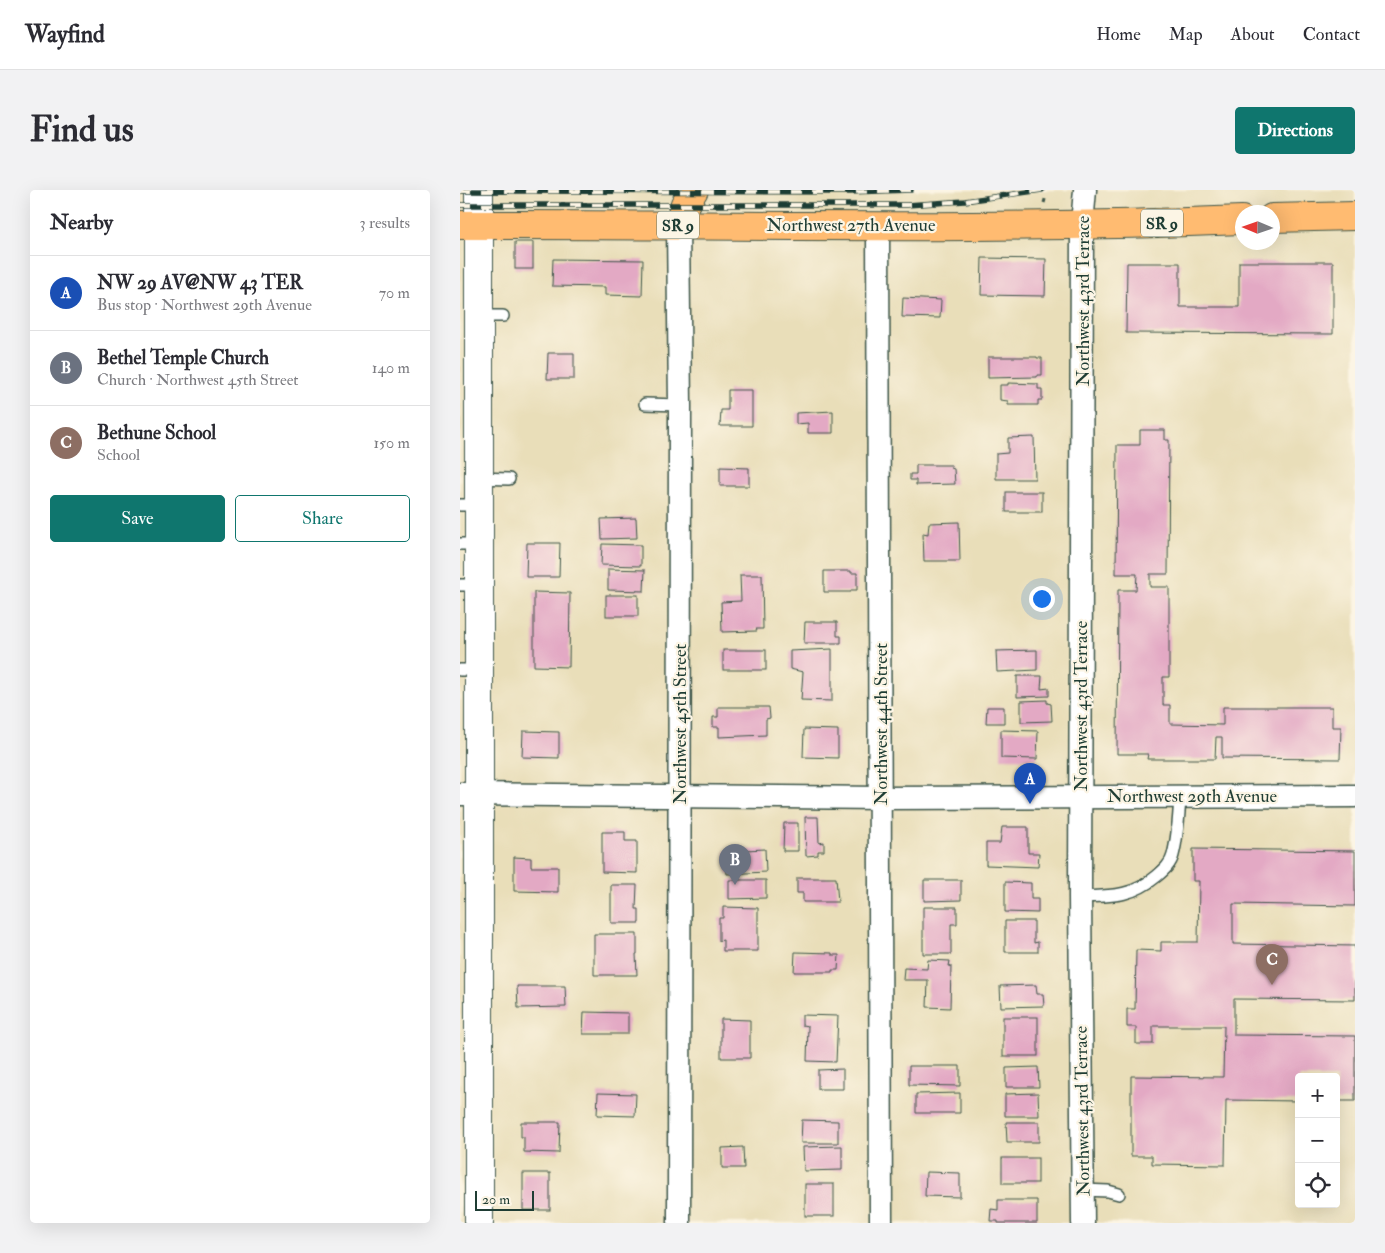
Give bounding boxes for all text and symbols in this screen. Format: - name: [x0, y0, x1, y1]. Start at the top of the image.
- text: Wayfind: [25, 19, 105, 50]
- text: Home: [1096, 23, 1141, 46]
- text: Map: [1169, 23, 1203, 46]
- text: About: [1231, 23, 1275, 46]
- text: Contact: [1303, 23, 1360, 46]
- button: Directions: [1235, 107, 1355, 154]
- text: Find us: [30, 108, 134, 152]
- north arrow: [1235, 205, 1280, 250]
- text: Nearby: [50, 209, 113, 236]
- road number: SR 9: [1141, 209, 1183, 236]
- road number: SR 9: [657, 212, 699, 238]
- text: 3 results: [359, 213, 410, 233]
- street label: Northwest 27th Avenue: [767, 214, 936, 237]
- street label: Northwest 43rd Terrace: [1072, 215, 1095, 386]
- text: NW 29 AV@NW 43 TER: [97, 271, 303, 295]
- text: A: [61, 283, 71, 303]
- text: 70 m: [379, 283, 410, 303]
- text: Bus stop · Northwest 29th Avenue: [97, 295, 312, 315]
- text: Bethel Temple Church: [97, 346, 269, 370]
- text: B: [61, 358, 71, 378]
- text: 140 m: [372, 358, 410, 378]
- text: Church · Northwest 45th Street: [97, 370, 299, 390]
- text: Bethune School: [97, 421, 216, 445]
- text: C: [60, 433, 72, 453]
- text: 150 m: [373, 433, 410, 453]
- text: School: [97, 445, 140, 465]
- button: Save: [50, 495, 225, 542]
- button: Share: [235, 495, 410, 542]
- your location: [1029, 586, 1055, 612]
- street label: Northwest 43rd Terrace: [1070, 620, 1093, 791]
- street label: Northwest 44th Street: [870, 643, 893, 805]
- street label: Northwest 45th Street: [669, 644, 692, 804]
- pin: A: [1014, 763, 1046, 804]
- street label: Northwest 29th Avenue: [1107, 785, 1277, 808]
- pin: B: [719, 844, 751, 885]
- pin: C: [1256, 944, 1288, 985]
- street label: Northwest 43rd Terrace: [1070, 1025, 1095, 1196]
- map controls: [1295, 1073, 1340, 1208]
- button: +: [1295, 1073, 1340, 1118]
- button: −: [1295, 1118, 1340, 1163]
- button: locate: [1295, 1163, 1340, 1208]
- scale bar: [475, 1188, 534, 1211]
- text: 20 m: [482, 1191, 510, 1208]

